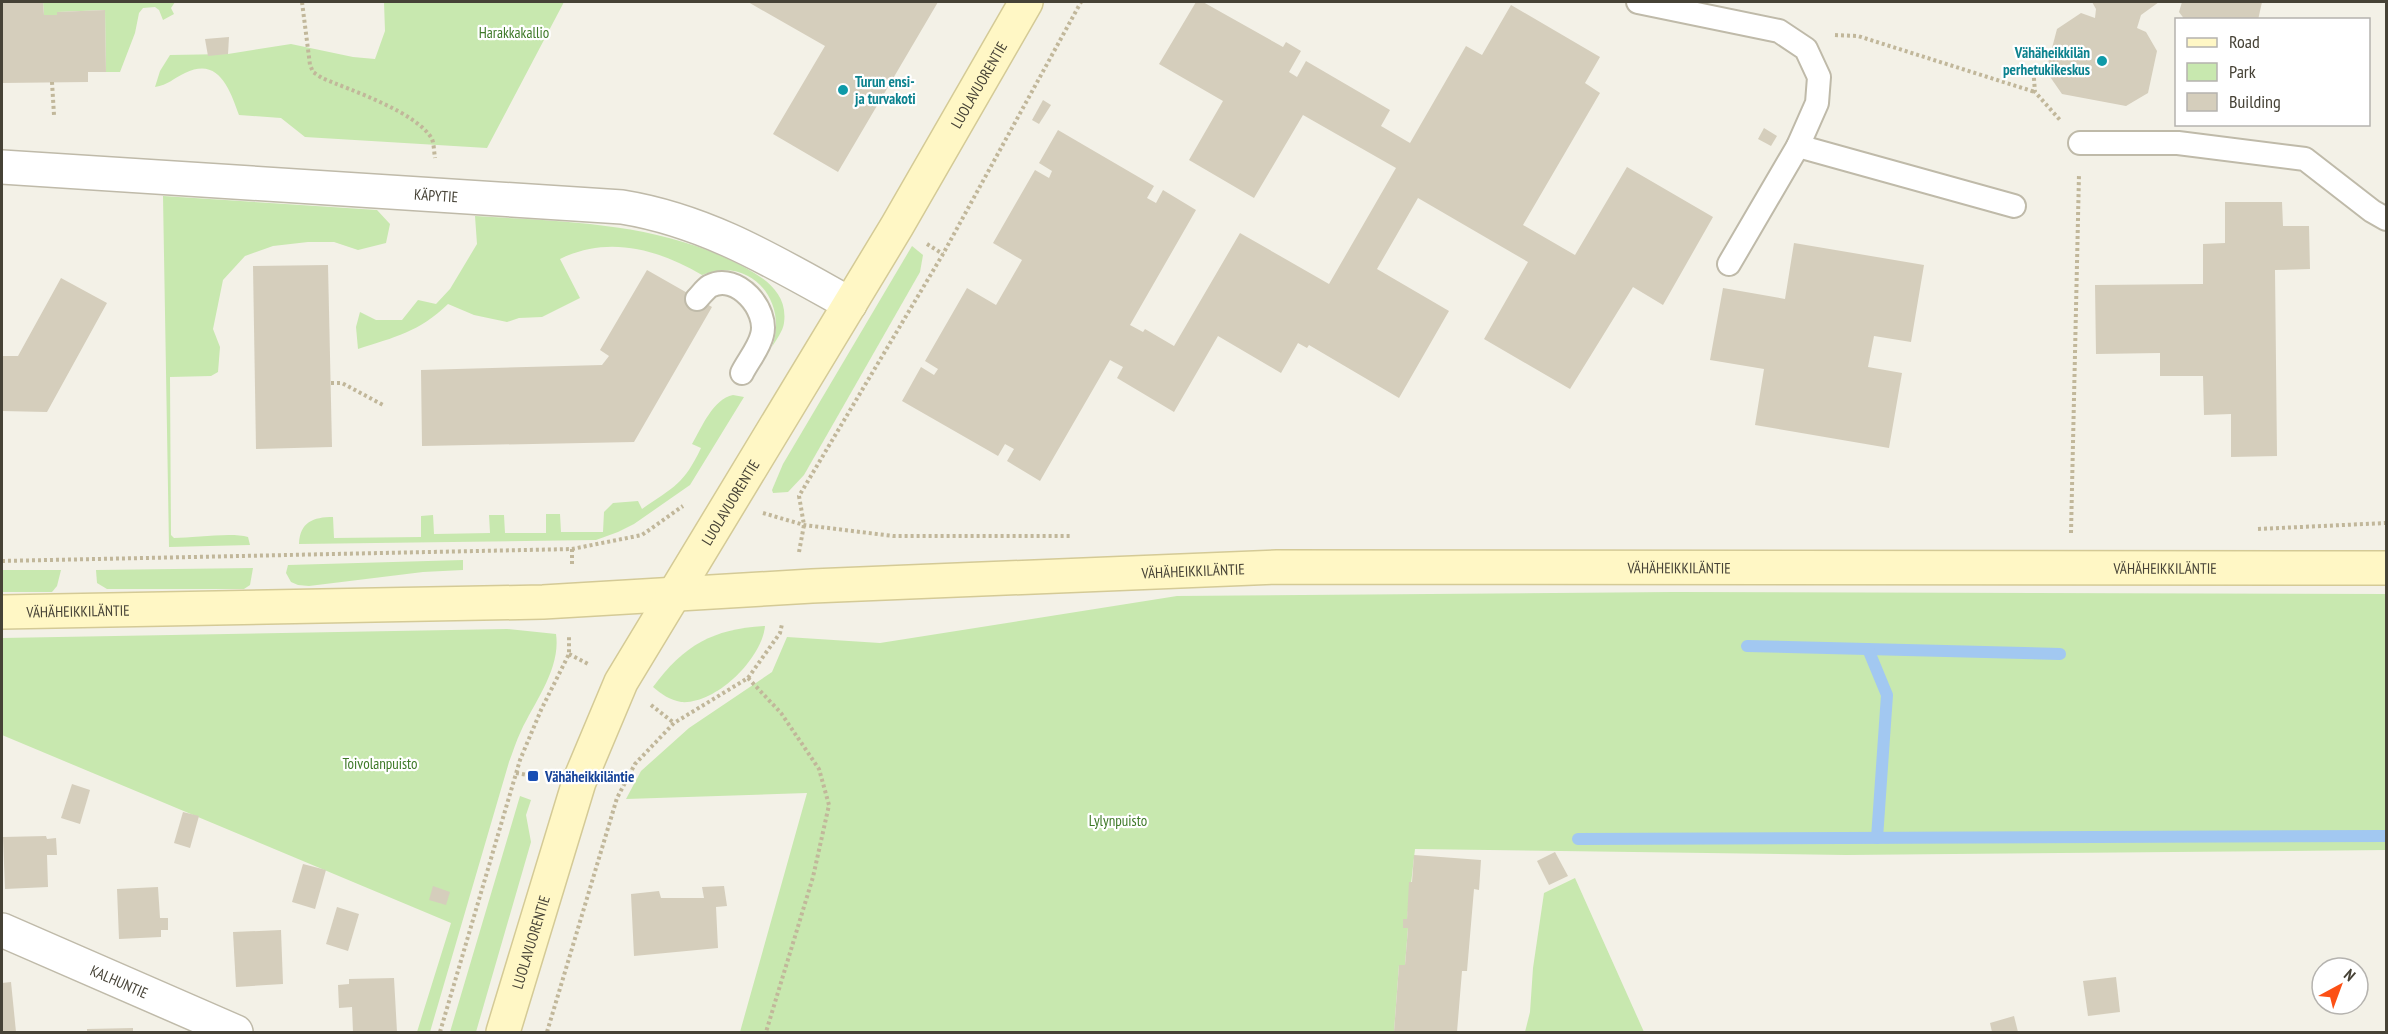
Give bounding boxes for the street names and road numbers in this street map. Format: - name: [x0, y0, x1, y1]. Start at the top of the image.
- street label: LUOLAVUORENTIE: [946, 38, 1011, 131]
- street label: KÄPYTIE: [414, 184, 459, 206]
- street label: LUOLAVUORENTIE: [697, 456, 763, 548]
- street label: VÄHÄHEIKKILÄNTIE: [1626, 558, 1731, 577]
- street label: VÄHÄHEIKKILÄNTIE: [2112, 558, 2217, 577]
- street label: VÄHÄHEIKKILÄNTIE: [1140, 559, 1245, 582]
- street label: VÄHÄHEIKKILÄNTIE: [25, 600, 130, 621]
- street label: LUOLAVUORENTIE: [507, 893, 553, 991]
- street label: KALHUNTIE: [88, 960, 151, 1002]

